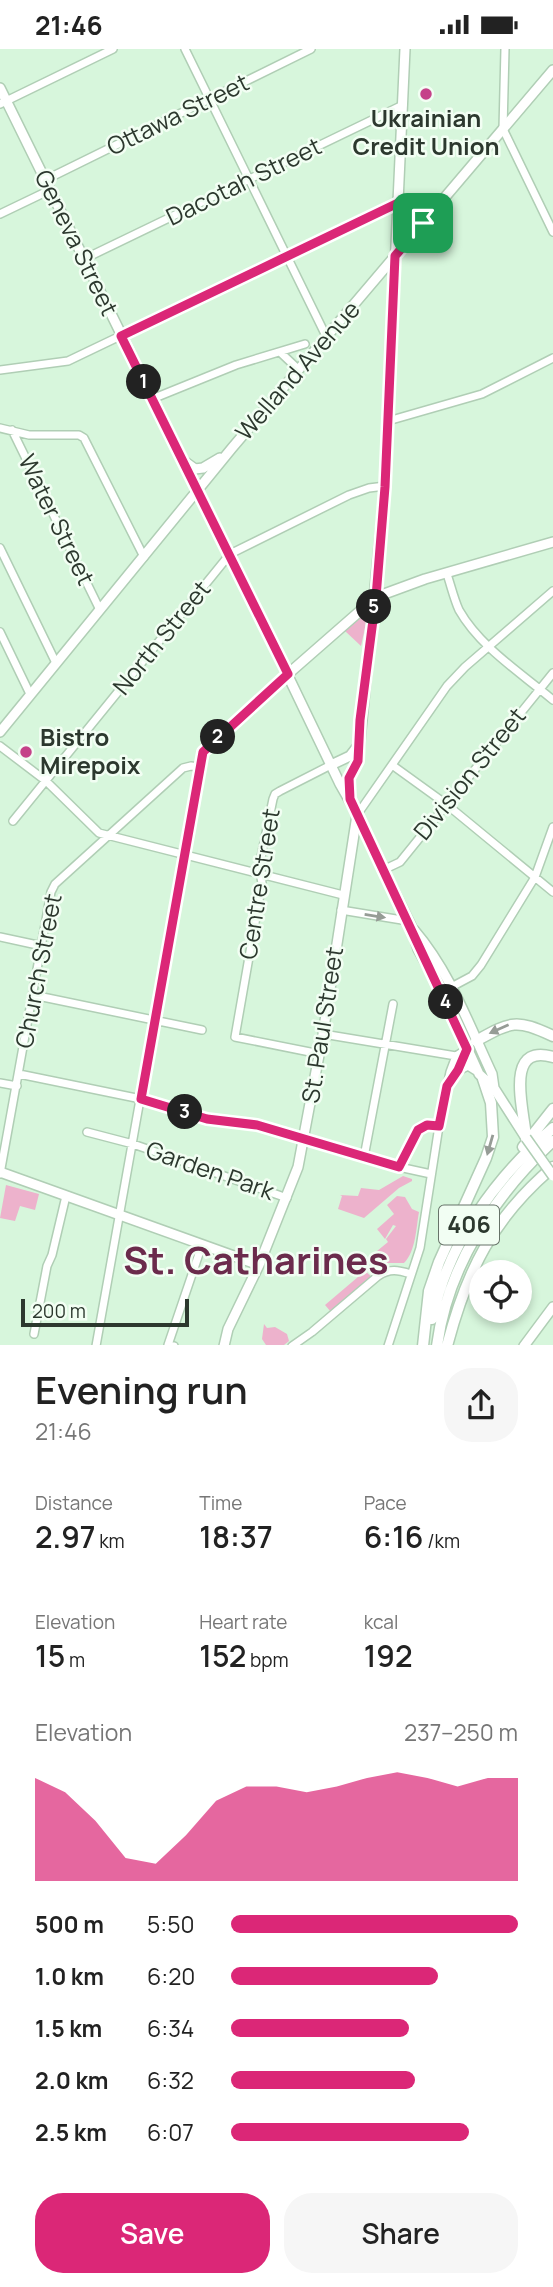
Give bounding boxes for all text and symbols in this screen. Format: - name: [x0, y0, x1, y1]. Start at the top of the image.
- text: 21:46: [35, 7, 103, 43]
- street label: Ottawa Street: [101, 65, 254, 162]
- marker: Ukrainian Credit Union: [418, 86, 434, 102]
- place label: Ukrainian Credit Union: [352, 101, 500, 162]
- street label: Dacotah Street: [160, 129, 327, 233]
- street label: Geneva Street: [28, 164, 127, 321]
- pin: [393, 193, 453, 253]
- icon: arrive: [404, 204, 442, 242]
- street label: Welland Avenue: [227, 293, 367, 447]
- pin: 1: [127, 365, 162, 399]
- text: 1: [139, 368, 148, 394]
- street label: Water Street: [11, 448, 103, 590]
- street label: North Street: [104, 573, 217, 701]
- pin: 5: [356, 589, 392, 625]
- text: 5: [368, 593, 379, 619]
- street label: Division Street: [405, 700, 532, 846]
- pin: 2: [200, 719, 235, 755]
- place label: Bistro Mirepoix: [40, 720, 141, 781]
- text: 2: [212, 723, 223, 749]
- marker: Bistro Mirepoix: [18, 744, 34, 760]
- street label: Centre Street: [230, 806, 287, 962]
- street label: Church Street: [6, 891, 69, 1051]
- one-way arrow: [364, 911, 386, 922]
- street label: St. Paul Street: [293, 944, 350, 1105]
- pin: 4: [428, 985, 464, 1019]
- text: 4: [440, 988, 451, 1014]
- one-way arrow: [489, 1024, 510, 1035]
- pin: 3: [168, 1095, 202, 1129]
- text: 3: [179, 1098, 190, 1124]
- street label: Garden Park: [142, 1132, 280, 1207]
- one-way arrow: [484, 1135, 494, 1156]
- road number: 406: [439, 1205, 499, 1245]
- district label: St. Catharines: [123, 1233, 389, 1285]
- map controls: [469, 1260, 532, 1323]
- button: locate: [469, 1260, 532, 1323]
- scale bar: [21, 1297, 189, 1328]
- text: 200 m: [32, 1298, 86, 1324]
- text: Evening run: [35, 1363, 248, 1415]
- button: share: [444, 1368, 518, 1442]
- text: 21:46: [35, 1415, 92, 1447]
- text: Distance: [35, 1490, 113, 1516]
- text: Time: [199, 1490, 242, 1516]
- text: Pace: [364, 1490, 407, 1516]
- text: 2.97: [35, 1516, 95, 1557]
- text: 18:37: [199, 1516, 273, 1557]
- text: 6:16: [364, 1516, 423, 1557]
- text: km: [95, 1528, 125, 1554]
- text: /km: [423, 1528, 460, 1554]
- text: Elevation: [35, 1609, 115, 1635]
- text: Heart rate: [199, 1609, 287, 1635]
- text: kcal: [364, 1609, 398, 1635]
- text: 15: [35, 1635, 65, 1676]
- text: 152: [199, 1635, 246, 1676]
- text: 192: [364, 1635, 413, 1676]
- text: m: [65, 1647, 85, 1673]
- text: bpm: [246, 1647, 289, 1673]
- text: Elevation: [35, 1716, 132, 1748]
- text: 237–250 m: [404, 1716, 518, 1748]
- text: 500 m: [35, 1908, 104, 1940]
- text: 5:50: [147, 1908, 194, 1940]
- text: 1.0 km: [35, 1960, 104, 1992]
- text: 6:20: [147, 1960, 195, 1992]
- text: 1.5 km: [35, 2012, 102, 2044]
- text: 6:34: [147, 2012, 194, 2044]
- text: 2.0 km: [35, 2064, 108, 2096]
- text: 6:32: [147, 2064, 194, 2096]
- text: 2.5 km: [35, 2116, 107, 2148]
- text: 6:07: [147, 2116, 194, 2148]
- button: Save: [35, 2193, 270, 2273]
- button: Share: [284, 2193, 518, 2273]

